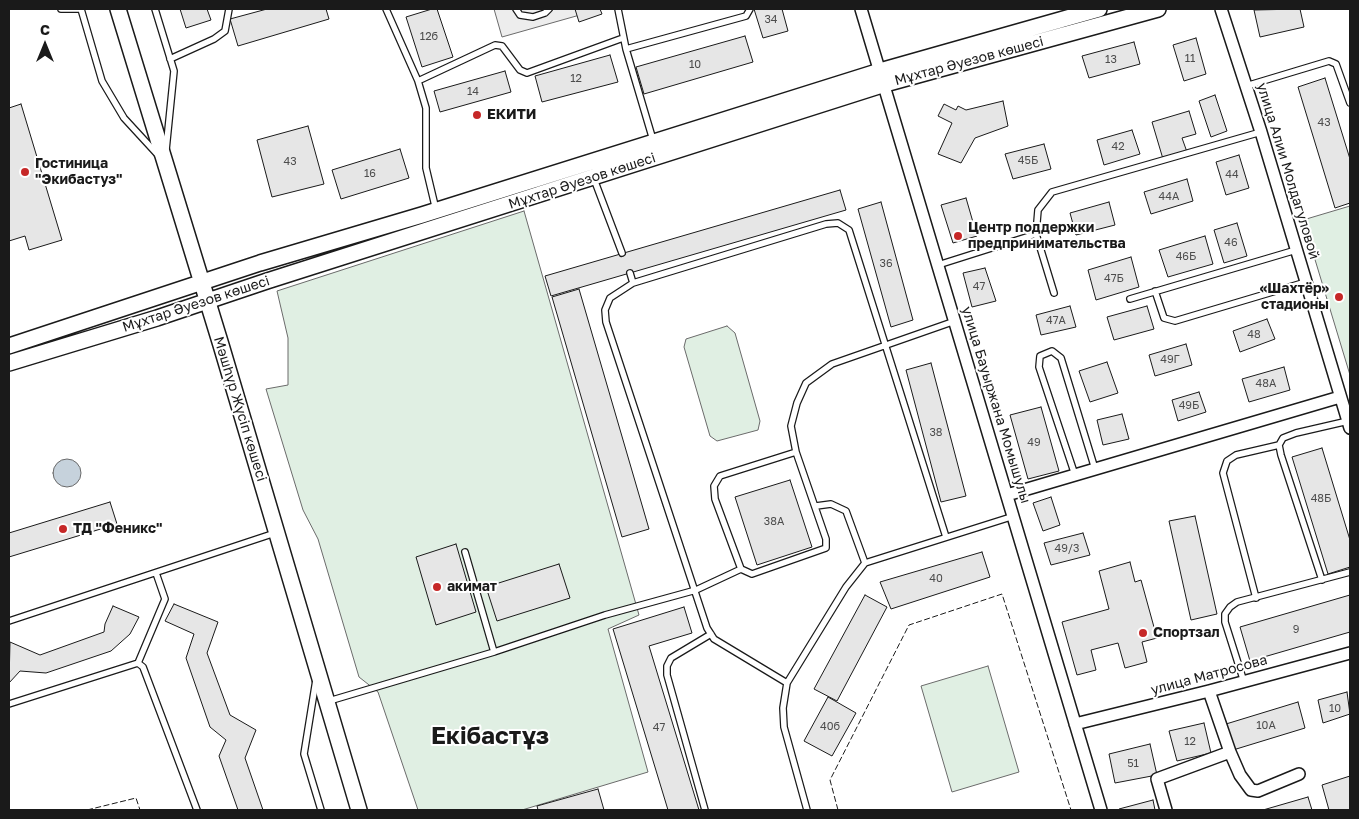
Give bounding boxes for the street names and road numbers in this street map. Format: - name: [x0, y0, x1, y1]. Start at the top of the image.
- street label: Мұхтар Әуезов көшесі: [893, 33, 1045, 89]
- street label: улица Алии Молдагуловой: [1253, 81, 1323, 261]
- street label: Мұхтар Әуезов көшесі: [506, 149, 658, 213]
- street label: Мұхтар Әуезов көшесі: [120, 272, 272, 336]
- street label: улица Бауыржана Момышулы: [958, 305, 1034, 505]
- street label: Мәшһүр Жүсіп көшесі: [210, 335, 270, 483]
- street label: улица Матросова: [1149, 651, 1269, 699]

